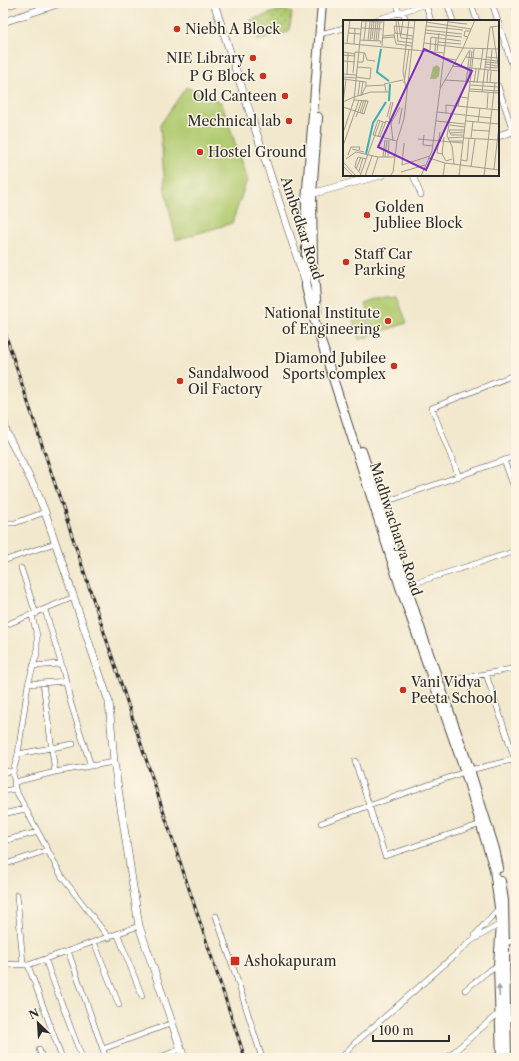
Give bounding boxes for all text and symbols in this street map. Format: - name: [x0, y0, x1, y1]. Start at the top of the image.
- place label: Niebh A Block: [185, 20, 281, 38]
- inset map: [343, 20, 499, 176]
- marker: Niebh A Block: [172, 24, 182, 34]
- place label: NIE Library: [166, 49, 245, 67]
- marker: NIE Library: [248, 53, 258, 63]
- place label: P G Block: [190, 67, 256, 85]
- marker: P G Block: [258, 71, 268, 81]
- place label: Old Canteen: [193, 87, 277, 105]
- marker: Old Canteen: [280, 91, 290, 101]
- place label: Mechnical lab: [188, 112, 281, 130]
- marker: Mechnical lab: [284, 116, 294, 126]
- place label: Hostel Ground: [208, 143, 307, 161]
- marker: Hostel Ground: [195, 147, 205, 157]
- street label: Ambedkar Road: [277, 173, 327, 282]
- place label: Golden Jubliee Block: [373, 198, 464, 232]
- marker: Golden Jubliee Block: [362, 210, 372, 220]
- place label: Staff Car Parking: [354, 245, 412, 279]
- marker: Staff Car Parking: [341, 257, 351, 267]
- place label: National Institute of Engineering: [264, 304, 381, 338]
- marker: National Institute of Engineering: [383, 316, 393, 326]
- place label: Diamond Jubilee Sports complex: [274, 349, 387, 383]
- marker: Diamond Jubilee Sports complex: [389, 361, 399, 371]
- place label: Sandalwood Oil Factory: [188, 364, 270, 398]
- marker: Sandalwood Oil Factory: [175, 376, 185, 386]
- street label: Madhwacharya Road: [366, 460, 426, 598]
- place label: Vani Vidya Peeta School: [410, 673, 497, 707]
- marker: Vani Vidya Peeta School: [398, 685, 408, 695]
- place label: Ashokapuram: [243, 952, 337, 970]
- marker: Ashokapuram: [229, 955, 241, 967]
- one-way arrow: [496, 985, 503, 997]
- north arrow: [18, 1003, 58, 1043]
- text: N: [26, 1005, 41, 1022]
- scale bar: [373, 1017, 449, 1043]
- text: 100 m: [379, 1023, 414, 1038]

